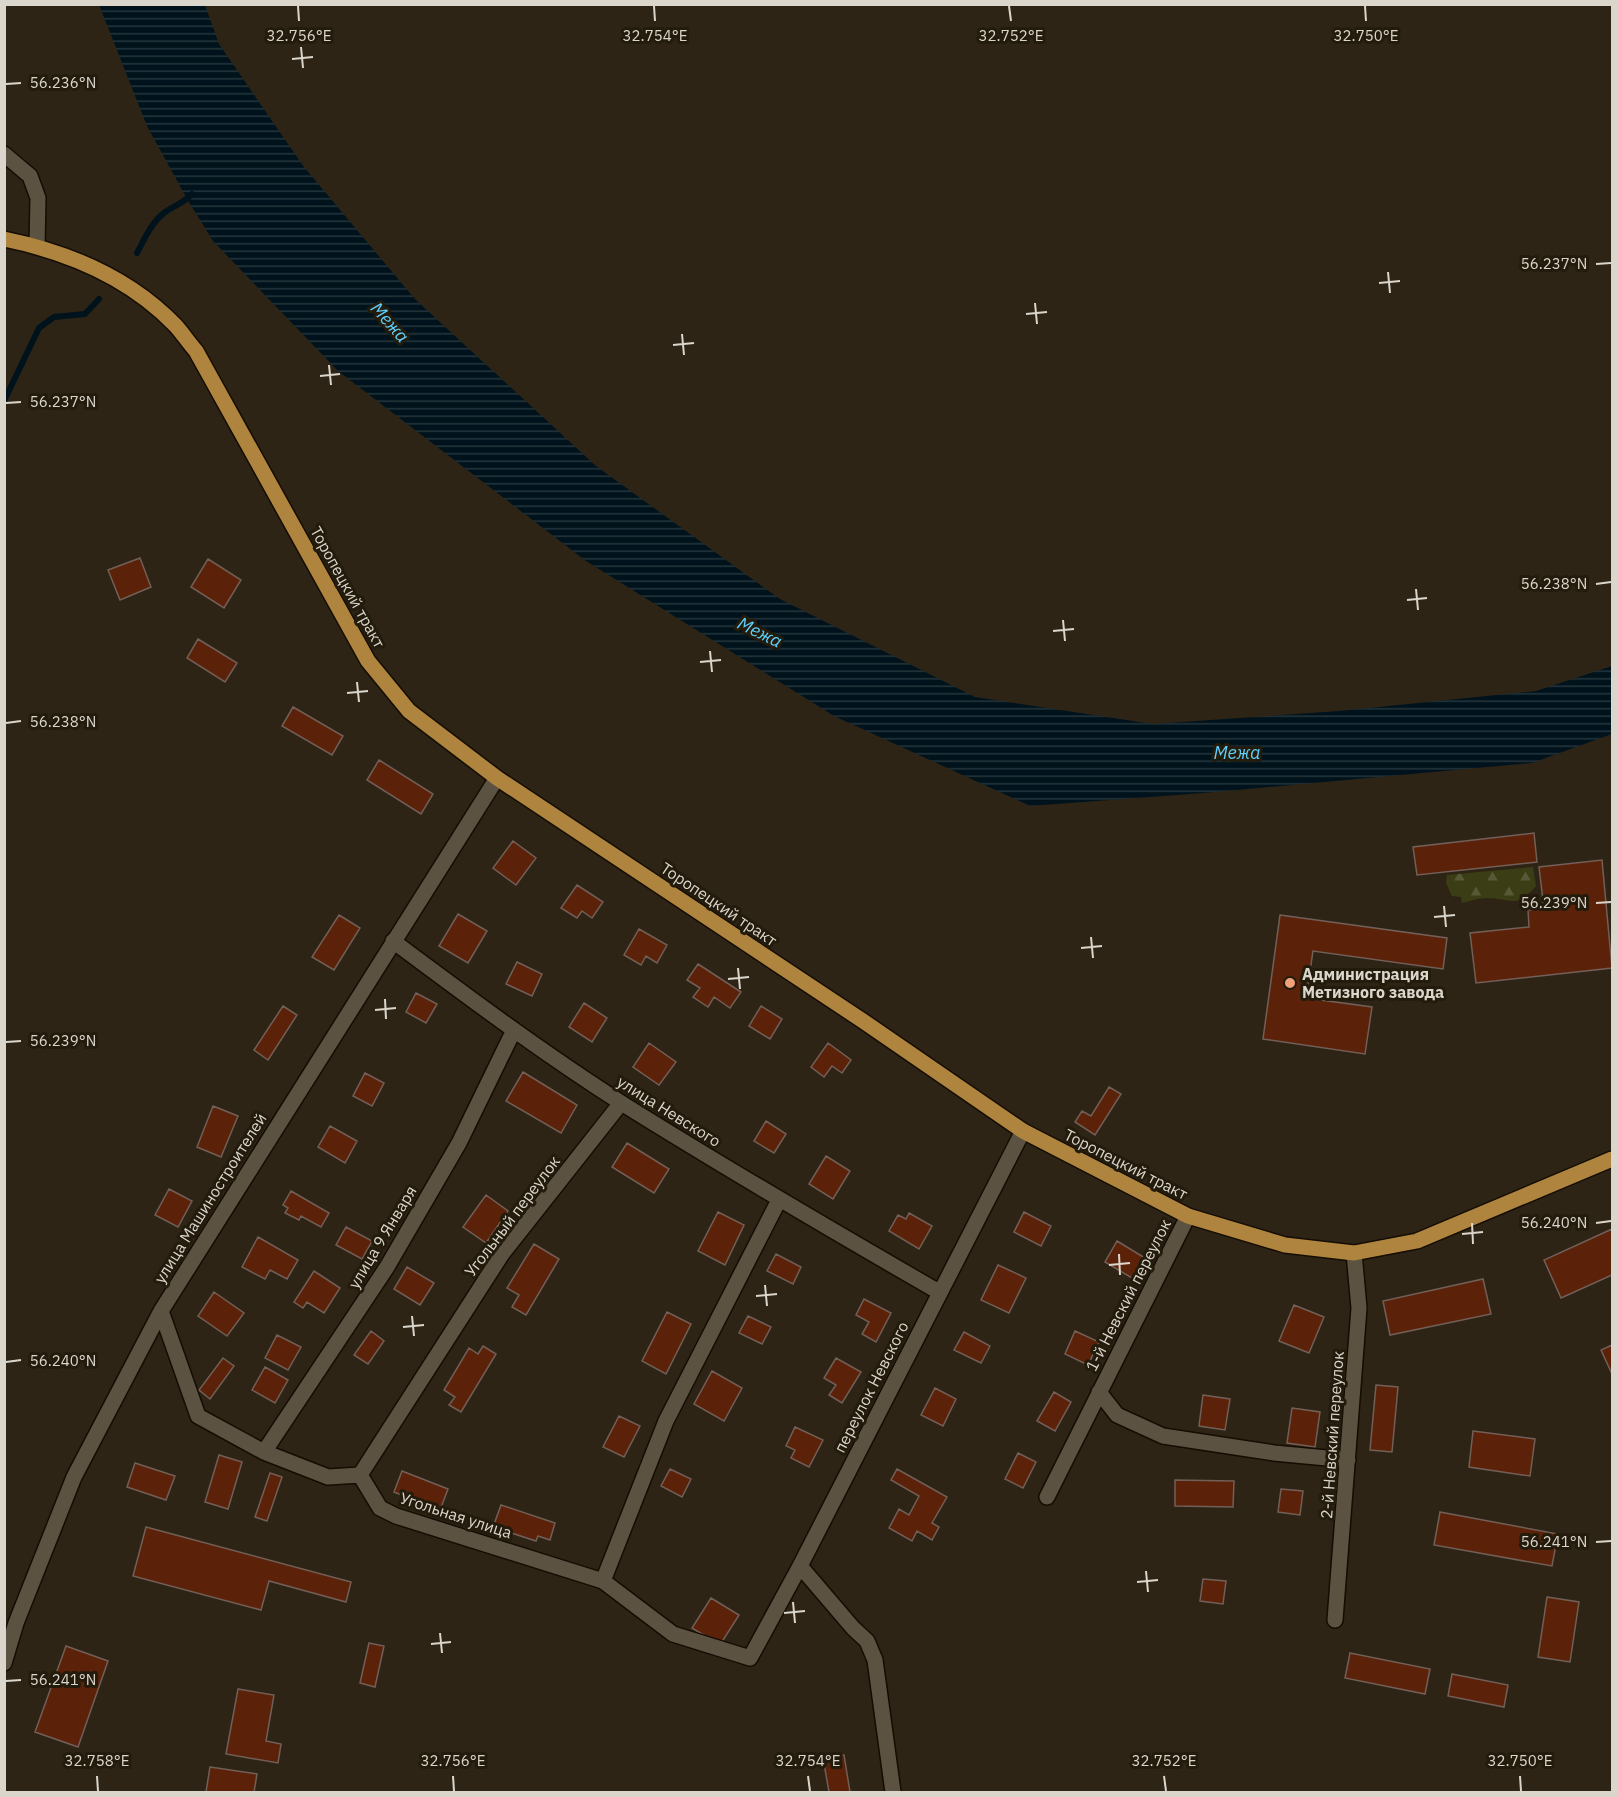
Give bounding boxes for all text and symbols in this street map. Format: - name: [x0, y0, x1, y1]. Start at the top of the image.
- text: 32.756°E: [267, 26, 331, 45]
- text: 32.754°E: [623, 26, 687, 45]
- text: 32.752°E: [979, 26, 1043, 45]
- text: 32.750°E: [1334, 26, 1398, 45]
- text: 56.236°N: [30, 73, 96, 92]
- text: 56.237°N: [1521, 254, 1587, 273]
- water label: Межа: [366, 297, 414, 347]
- text: 56.237°N: [30, 392, 96, 411]
- street label: Торопецкий тракт: [306, 523, 390, 652]
- text: 56.238°N: [1521, 574, 1587, 593]
- water label: Межа: [734, 611, 786, 653]
- text: 56.238°N: [30, 712, 96, 731]
- water label: Межа: [1214, 741, 1260, 764]
- street label: Торопецкий тракт: [657, 858, 781, 951]
- text: 56.239°N: [1521, 893, 1587, 912]
- place label: Администрация Метизного завода: [1302, 964, 1444, 1002]
- marker: Администрация Метизного завода: [1283, 976, 1297, 990]
- text: 56.239°N: [30, 1031, 96, 1050]
- street label: улица Невского: [614, 1071, 724, 1151]
- street label: улица Машиностроителей: [149, 1109, 271, 1287]
- street label: Торопецкий тракт: [1061, 1124, 1192, 1204]
- street label: Угольный переулок: [460, 1151, 564, 1281]
- street label: улица 9 Января: [343, 1182, 421, 1292]
- text: 56.240°N: [1521, 1213, 1587, 1232]
- street label: 1-й Невский переулок: [1081, 1215, 1175, 1374]
- street label: переулок Невского: [829, 1318, 913, 1456]
- street label: 2-й Невский переулок: [1316, 1350, 1348, 1520]
- text: 56.240°N: [30, 1351, 96, 1370]
- street label: Угольная улица: [398, 1487, 515, 1543]
- text: 56.241°N: [1521, 1532, 1587, 1551]
- text: 56.241°N: [30, 1670, 96, 1689]
- text: 32.758°E: [65, 1751, 129, 1770]
- text: 32.756°E: [421, 1751, 485, 1770]
- text: 32.754°E: [776, 1751, 840, 1770]
- text: 32.752°E: [1132, 1751, 1196, 1770]
- text: 32.750°E: [1488, 1751, 1552, 1770]

